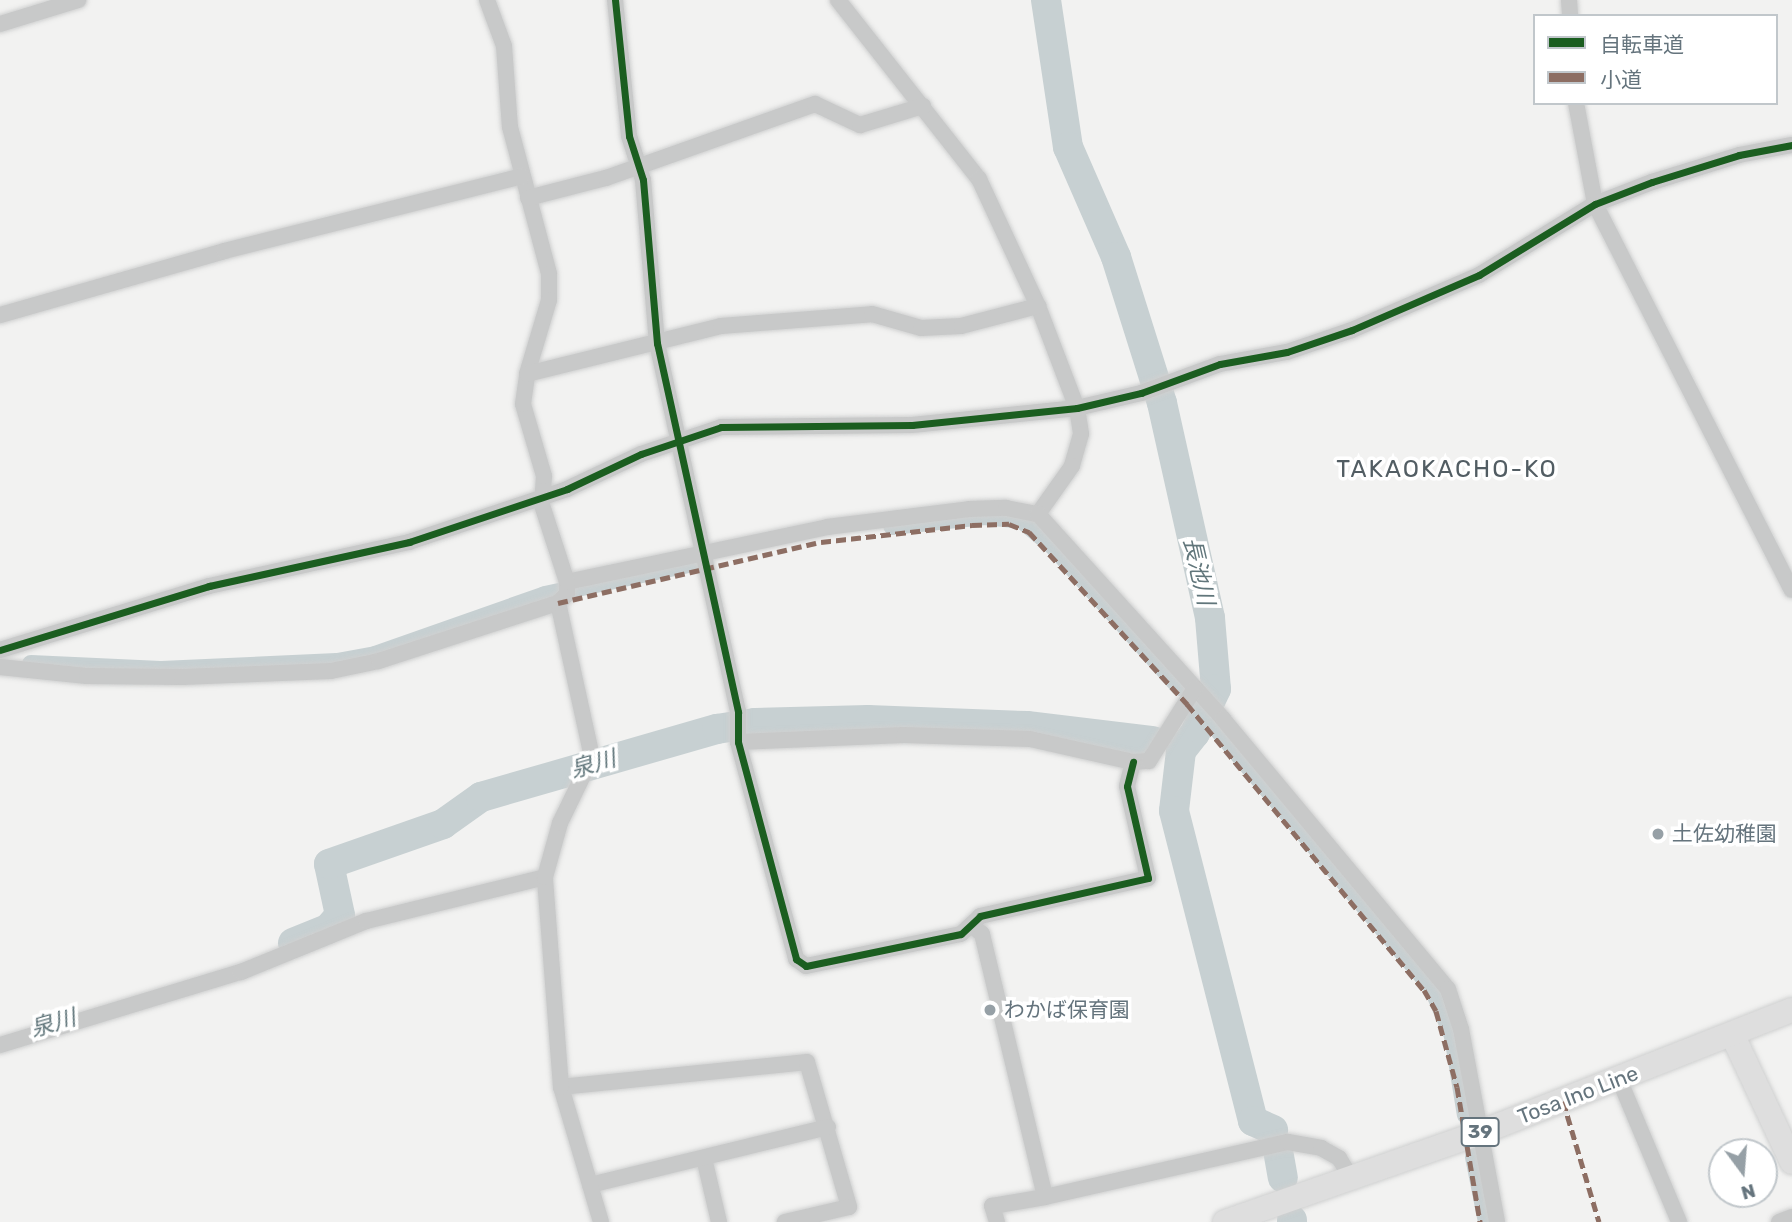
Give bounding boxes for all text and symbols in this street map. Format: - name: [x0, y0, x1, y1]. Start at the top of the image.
- legend: [1533, 14, 1778, 105]
- text: 自転車道: [1600, 32, 1684, 57]
- text: 小道: [1600, 67, 1642, 92]
- district label: TAKAOKACHO-KO: [1338, 456, 1556, 484]
- water label: 長池川: [1178, 534, 1220, 608]
- water label: 泉川: [567, 744, 619, 784]
- place label: 土佐幼稚園: [1672, 821, 1777, 847]
- marker: 土佐幼稚園: [1650, 826, 1666, 842]
- place label: わかば保育園: [1004, 997, 1130, 1023]
- marker: わかば保育園: [982, 1002, 998, 1018]
- water label: 泉川: [27, 1003, 79, 1043]
- street label: Tosa Ino Line: [1514, 1061, 1642, 1129]
- road number: 39: [1459, 1116, 1501, 1148]
- north arrow: [1708, 1138, 1778, 1208]
- text: N: [1739, 1179, 1758, 1205]

